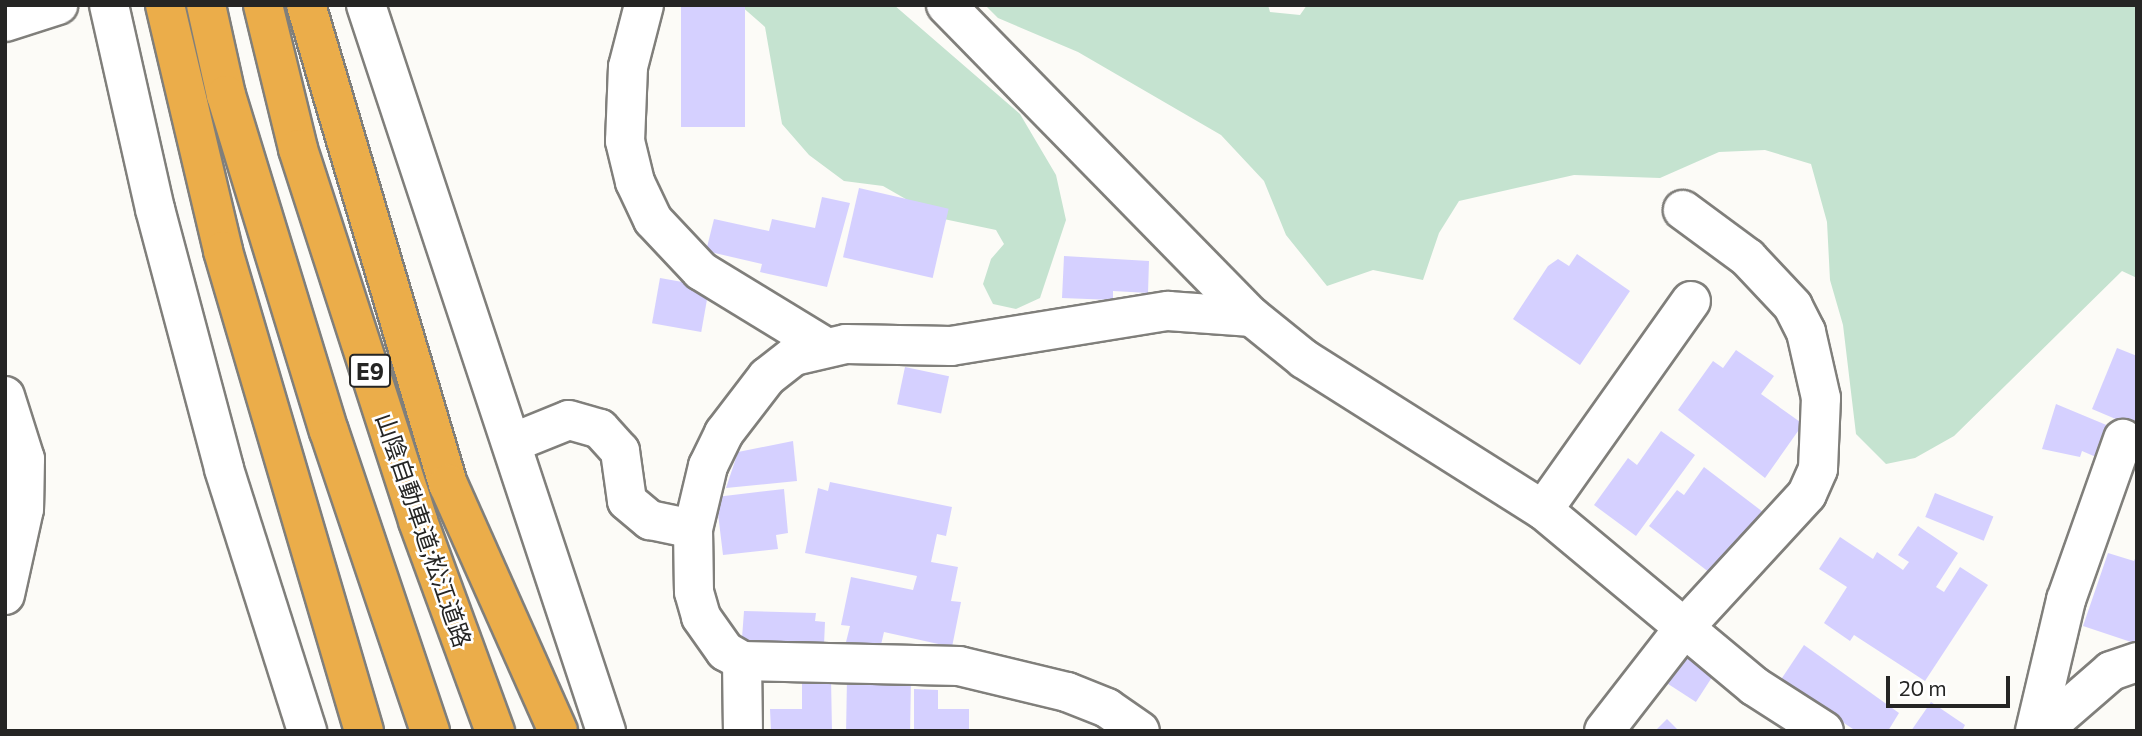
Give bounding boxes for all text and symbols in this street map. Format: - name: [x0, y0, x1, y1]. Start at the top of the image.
- road number: E9: [349, 352, 391, 390]
- street label: 山陰自動車道;松江道路: [370, 409, 478, 651]
- scale bar: [1890, 662, 2014, 706]
- text: 20 m: [1899, 675, 1947, 700]

